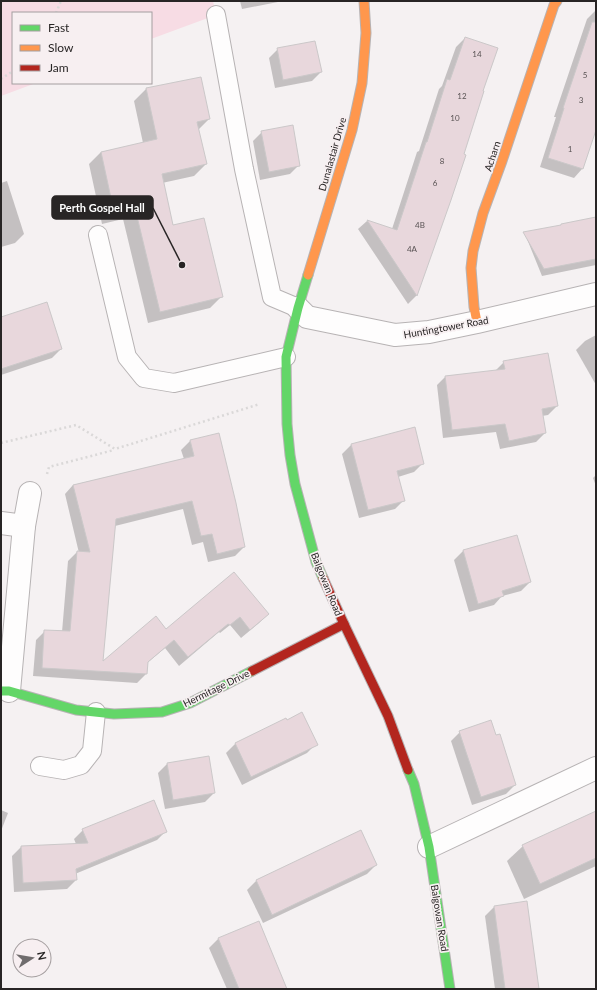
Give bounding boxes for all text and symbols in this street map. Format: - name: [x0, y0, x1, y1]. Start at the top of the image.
- legend: [12, 12, 152, 84]
- text: Fast: [48, 20, 70, 35]
- text: Slow: [48, 40, 74, 55]
- house number: 14: [472, 49, 482, 59]
- text: Jam: [48, 60, 69, 75]
- house number: 5: [583, 70, 588, 80]
- house number: 12: [457, 91, 467, 101]
- house number: 3: [579, 95, 584, 105]
- house number: 10: [450, 113, 460, 123]
- street label: Dunalastair Drive: [316, 116, 348, 192]
- street label: Acharn: [481, 139, 503, 173]
- house number: 1: [568, 144, 573, 154]
- house number: 8: [440, 156, 445, 166]
- house number: 6: [433, 178, 438, 188]
- callout: Perth Gospel Hall: [52, 196, 153, 219]
- text: Perth Gospel Hall: [59, 201, 145, 214]
- house number: 4B: [415, 220, 425, 230]
- house number: 4A: [407, 244, 418, 254]
- street label: Huntingtower Road: [403, 314, 489, 340]
- street label: Balgowan Road: [309, 550, 345, 618]
- street label: Hermitage Drive: [181, 667, 251, 709]
- street label: Balgowan Road: [429, 884, 451, 952]
- north arrow: [12, 938, 52, 978]
- text: N: [35, 950, 50, 961]

